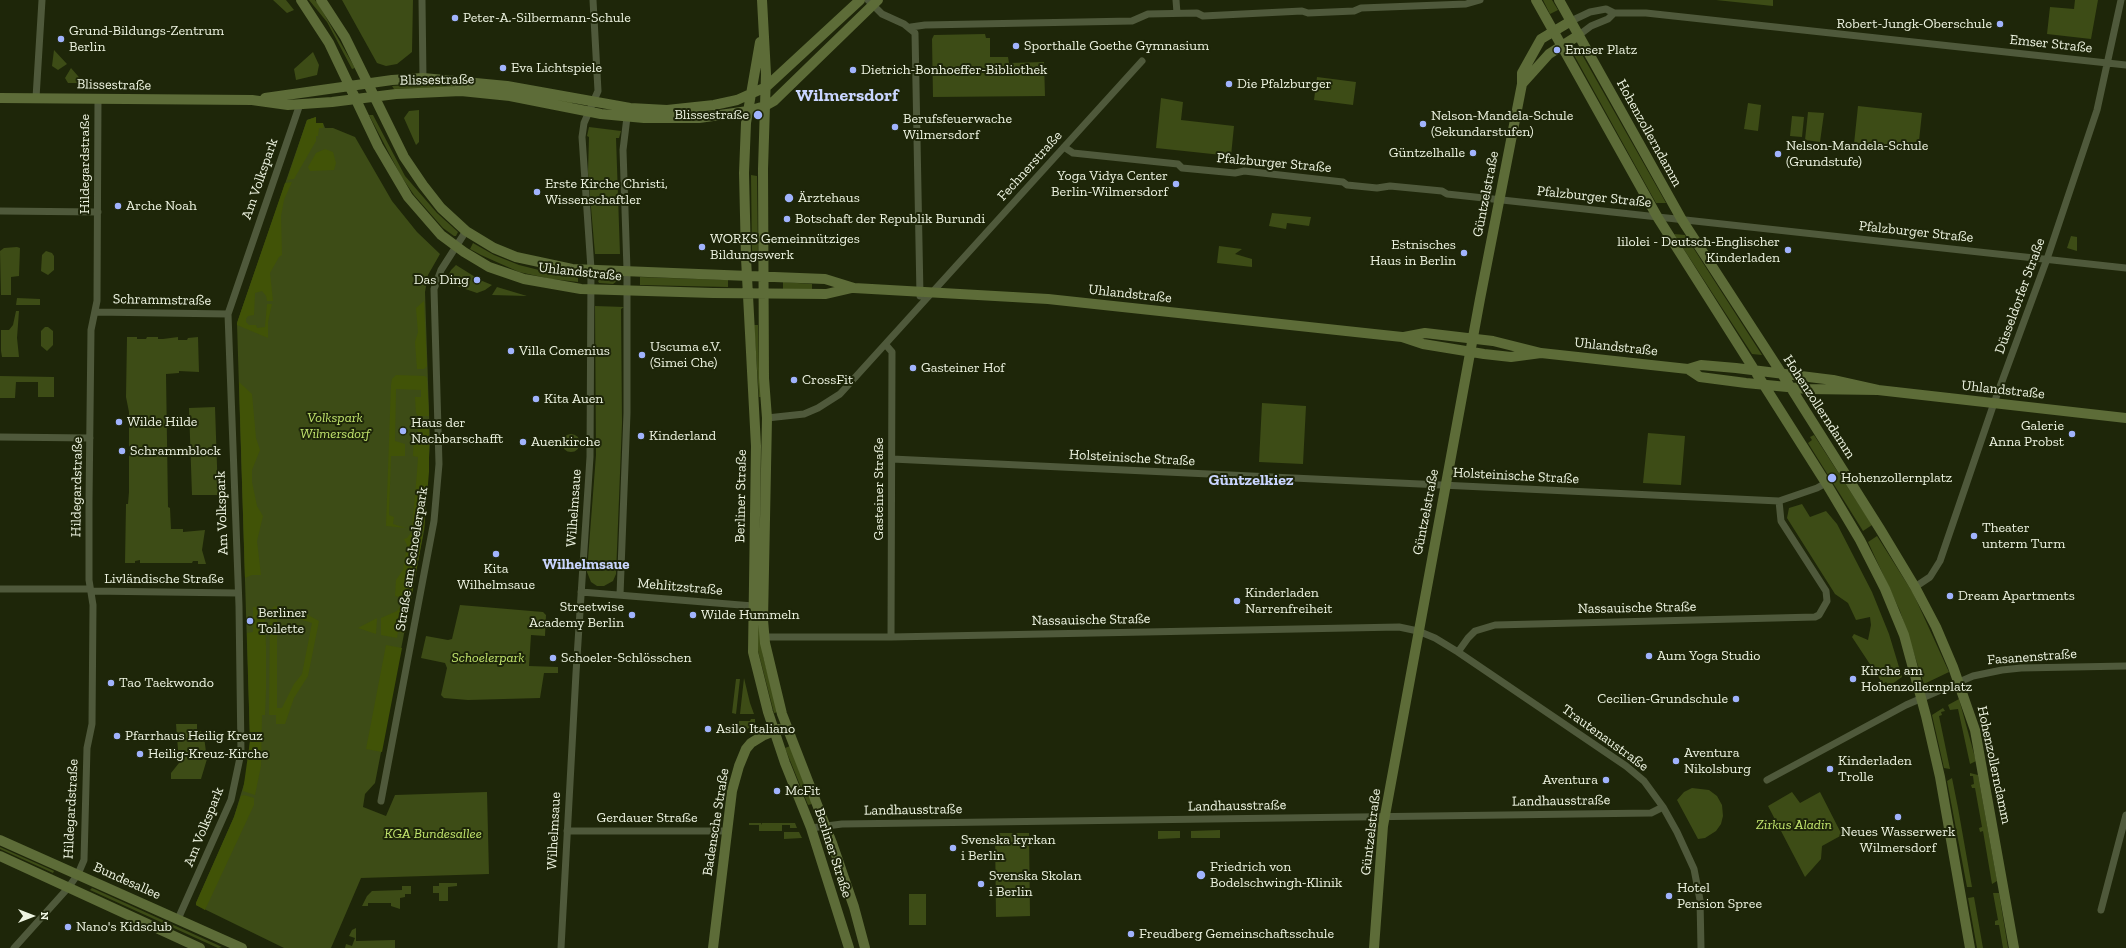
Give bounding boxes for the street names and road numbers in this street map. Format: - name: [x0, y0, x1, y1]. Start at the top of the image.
- street label: Emser Straße: [2009, 31, 2093, 57]
- street label: Blissestraße: [400, 71, 474, 89]
- street label: Blissestraße: [77, 76, 151, 94]
- street label: Hohenzollerndamm: [1613, 76, 1685, 190]
- street label: Hildegardstraße: [77, 114, 93, 214]
- street label: Fechnerstraße: [994, 127, 1066, 205]
- street label: Am Volkspark: [238, 136, 282, 222]
- street label: Pfalzburger Straße: [1216, 150, 1332, 176]
- street label: Güntzelstraße: [1469, 150, 1503, 238]
- street label: Pfalzburger Straße: [1536, 183, 1652, 211]
- street label: Pfalzburger Straße: [1858, 218, 1974, 246]
- street label: Düsseldorfer Straße: [1991, 236, 2049, 356]
- street label: Uhlandstraße: [537, 259, 623, 285]
- street label: Uhlandstraße: [1087, 281, 1173, 307]
- street label: Schrammstraße: [113, 291, 211, 309]
- street label: Uhlandstraße: [1573, 334, 1659, 360]
- street label: Hohenzollerndamm: [1779, 352, 1859, 462]
- street label: Uhlandstraße: [1960, 377, 2046, 403]
- street label: Hildegardstraße: [68, 437, 86, 537]
- street label: Gasteiner Straße: [871, 438, 887, 540]
- street label: Holsteinische Straße: [1069, 446, 1195, 470]
- street label: Berliner Straße: [732, 449, 750, 543]
- street label: Holsteinische Straße: [1453, 464, 1579, 488]
- street label: Wilhelmsaue: [563, 468, 585, 548]
- street label: Güntzelstraße: [1409, 468, 1443, 556]
- street label: Am Volkspark: [212, 471, 232, 555]
- street label: Straße am Schoelerpark: [392, 486, 432, 632]
- street label: Livländische Straße: [104, 571, 224, 587]
- street label: Mehlitzstraße: [637, 575, 723, 599]
- street label: Nassauische Straße: [1577, 599, 1697, 617]
- street label: Nassauische Straße: [1031, 611, 1151, 629]
- street label: Fasanenstraße: [1987, 645, 2077, 669]
- street label: Trautenaustraße: [1558, 701, 1652, 775]
- street label: Hohenzollerndamm: [1973, 705, 2015, 825]
- street label: Hildegardstraße: [60, 759, 82, 859]
- street label: Badensche Straße: [699, 767, 733, 877]
- street label: Am Volkspark: [180, 785, 228, 869]
- street label: Güntzelstraße: [1357, 788, 1385, 876]
- street label: Wilhelmsaue: [544, 792, 564, 870]
- street label: Landhausstraße: [1512, 792, 1610, 810]
- street label: Landhausstraße: [1188, 797, 1286, 815]
- street label: Landhausstraße: [864, 801, 962, 819]
- street label: Berliner Straße: [811, 806, 855, 900]
- street label: Gerdauer Straße: [596, 810, 698, 826]
- street label: Bundesallee: [91, 859, 163, 903]

